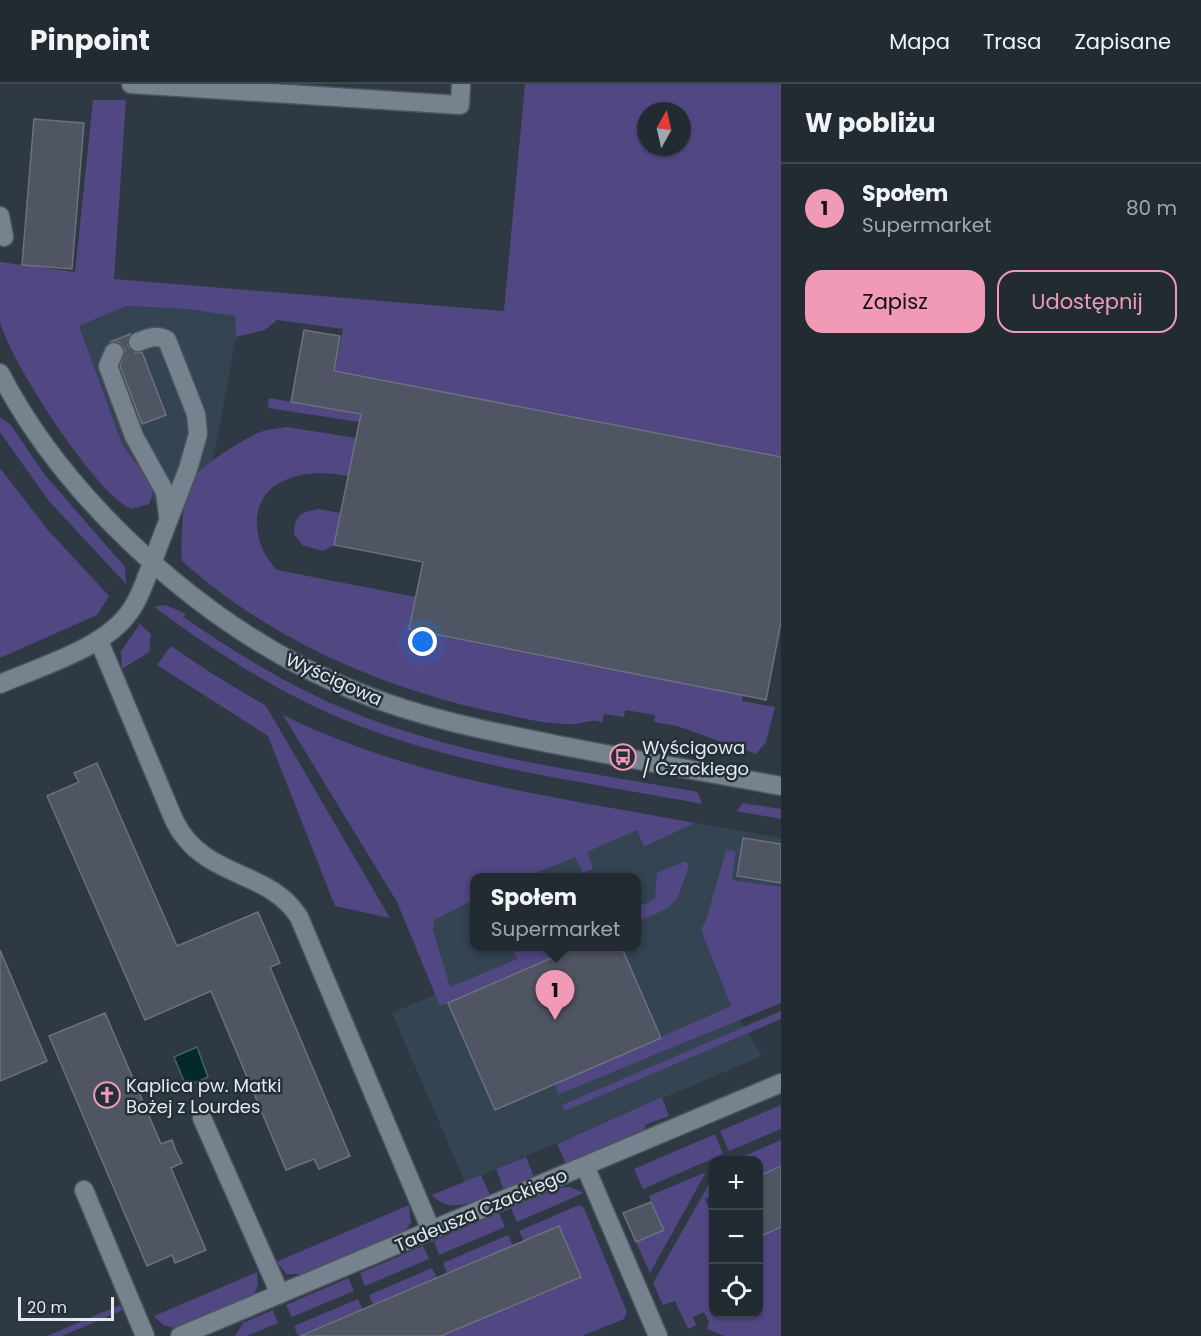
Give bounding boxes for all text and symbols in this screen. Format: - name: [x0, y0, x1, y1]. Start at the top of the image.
- text: Pinpoint: [30, 21, 150, 60]
- text: Mapa: [889, 27, 950, 56]
- text: Trasa: [983, 27, 1041, 56]
- text: Zapisane: [1074, 27, 1171, 56]
- north arrow: [637, 102, 691, 156]
- text: W pobliżu: [805, 105, 936, 141]
- text: Społem: [862, 178, 948, 209]
- text: 1: [821, 194, 828, 222]
- text: 80 m: [1126, 194, 1177, 222]
- text: Supermarket: [862, 211, 991, 239]
- button: Zapisz: [805, 270, 985, 333]
- button: Udostępnij: [997, 270, 1177, 333]
- your location: [408, 627, 437, 656]
- street label: Wyścigowa: [282, 647, 386, 711]
- place label: Wyścigowa / Czackiego: [642, 735, 749, 781]
- bus stop icon: Wyścigowa / Czackiego: [608, 742, 638, 772]
- popup: [470, 873, 641, 951]
- text: Społem: [491, 882, 577, 913]
- text: Supermarket: [491, 915, 620, 943]
- pin: 1: [536, 970, 574, 1020]
- place label: Kaplica pw. Matki Bożej z Lourdes: [126, 1073, 281, 1119]
- church icon: Kaplica pw. Matki Bożej z Lourdes: [92, 1080, 122, 1110]
- map controls: [709, 1156, 763, 1318]
- button: +: [709, 1156, 763, 1210]
- street label: Tadeusza Czackiego: [391, 1162, 571, 1258]
- button: −: [709, 1210, 763, 1264]
- button: locate: [709, 1264, 763, 1318]
- scale bar: [18, 1294, 114, 1322]
- text: 20 m: [27, 1296, 67, 1319]

